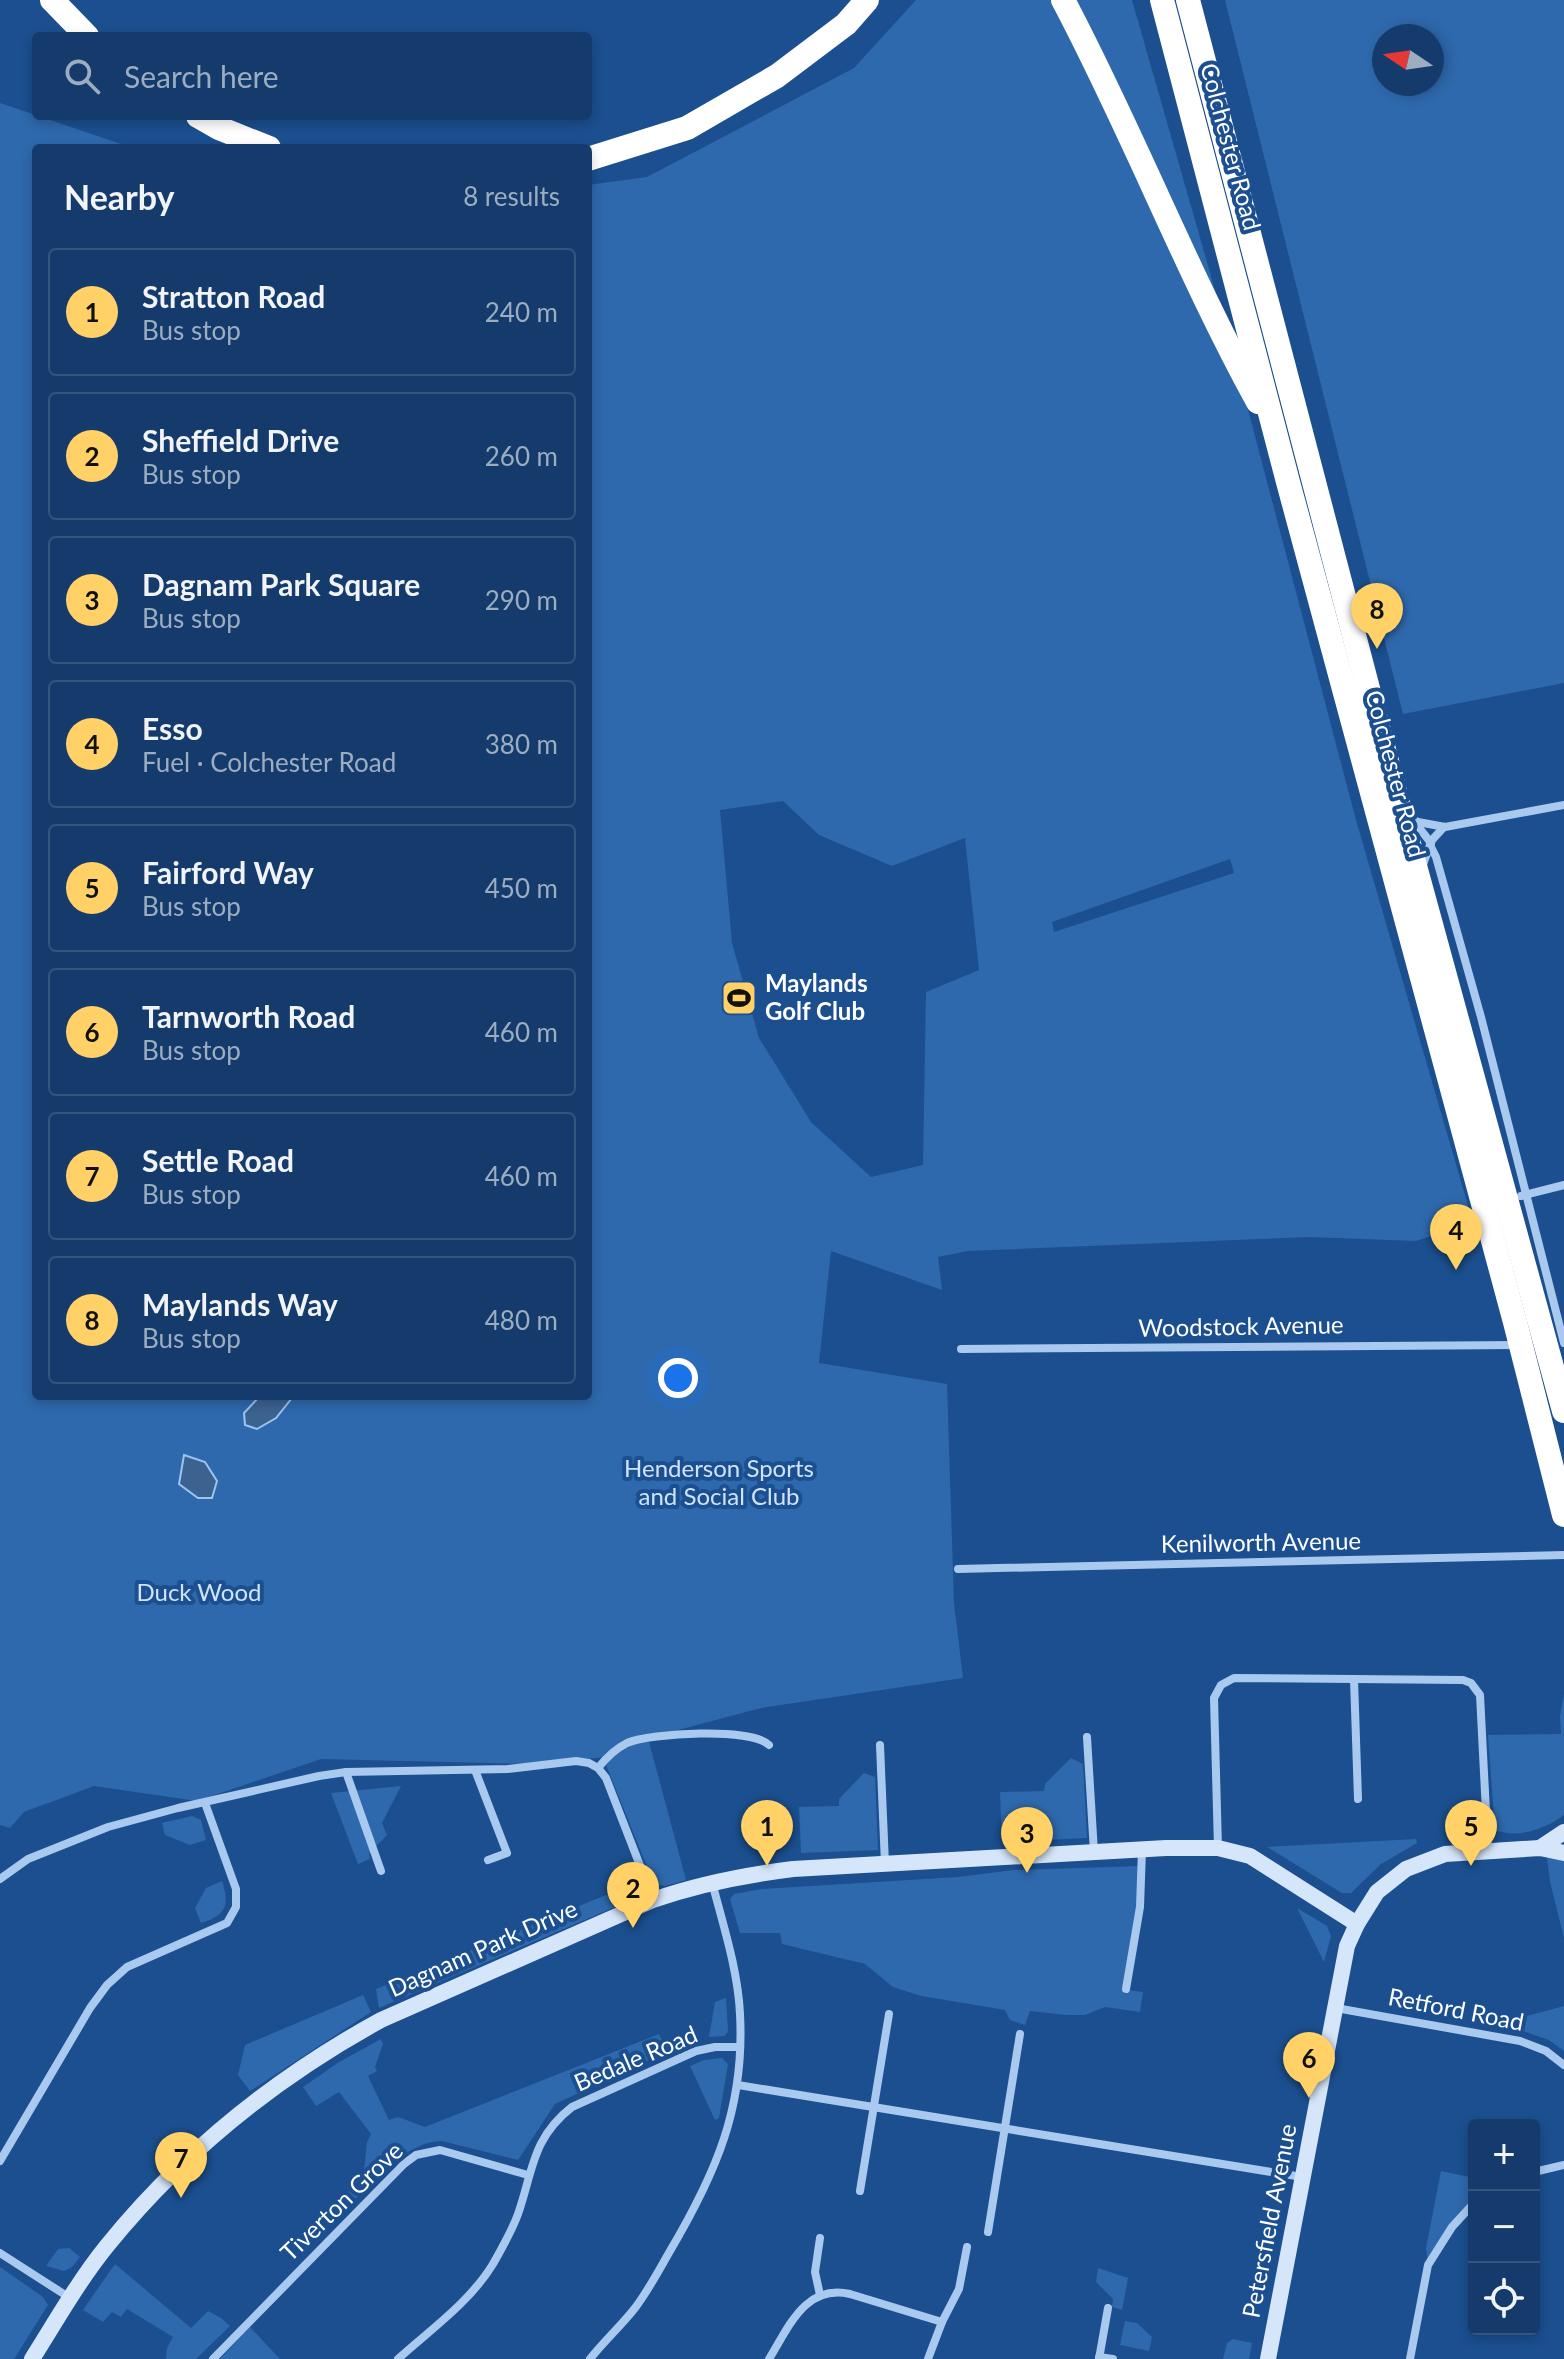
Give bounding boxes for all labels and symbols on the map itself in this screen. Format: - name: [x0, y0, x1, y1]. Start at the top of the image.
- north arrow: [1372, 24, 1444, 96]
- street label: Colchester Road: [1195, 60, 1268, 233]
- pin: 8: [1351, 583, 1403, 649]
- street label: Colchester Road: [1360, 687, 1433, 860]
- place label: Maylands Golf Club: [765, 968, 868, 1025]
- sports icon: Maylands Golf Club: [720, 979, 758, 1017]
- pin: 4: [1430, 1204, 1482, 1270]
- street label: Woodstock Avenue: [1138, 1309, 1344, 1342]
- your location: [658, 1358, 698, 1398]
- park label: Henderson Sports and Social Club: [624, 1453, 814, 1510]
- street label: Kenilworth Avenue: [1161, 1525, 1361, 1558]
- park label: Duck Wood: [136, 1577, 262, 1606]
- pin: 1: [741, 1800, 793, 1866]
- pin: 5: [1445, 1800, 1497, 1866]
- pin: 3: [1001, 1807, 1053, 1873]
- pin: 2: [607, 1862, 659, 1928]
- street label: Dagnam Park Drive: [383, 1893, 581, 2002]
- street label: Retford Road: [1386, 1981, 1527, 2036]
- street label: Bedale Road: [569, 2019, 701, 2097]
- pin: 6: [1283, 2032, 1335, 2098]
- street label: Petersfield Avenue: [1236, 2121, 1302, 2320]
- pin: 7: [155, 2132, 207, 2198]
- street label: Tiverton Grove: [274, 2135, 408, 2266]

